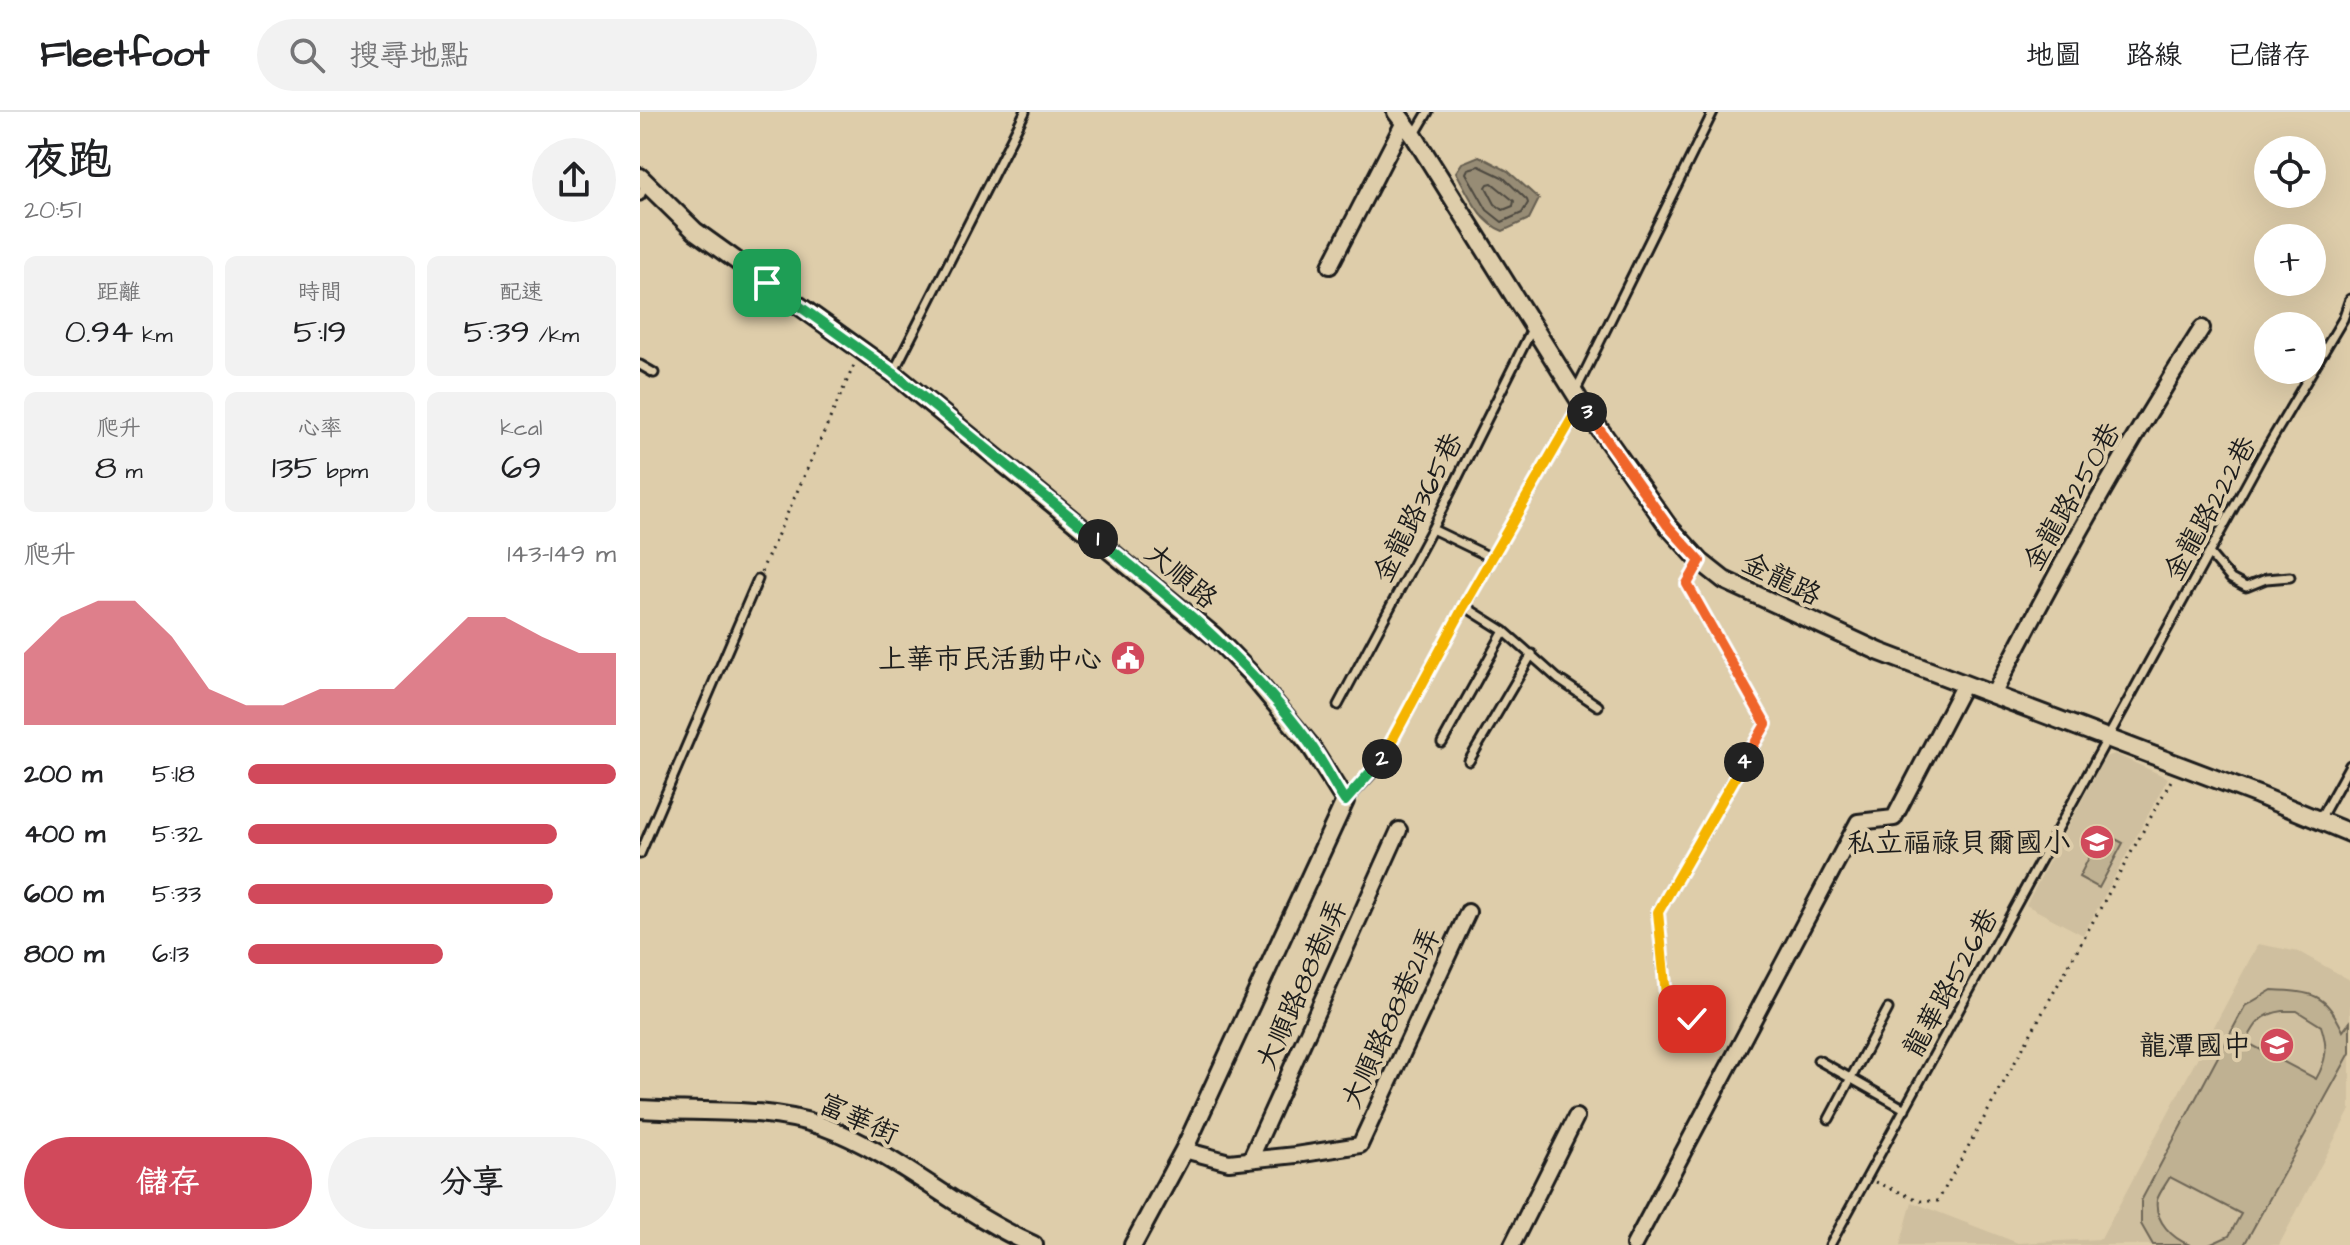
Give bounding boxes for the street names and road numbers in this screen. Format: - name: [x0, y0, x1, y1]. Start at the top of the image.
- street label: 金龍路250巷: [2014, 414, 2131, 578]
- street label: 金龍路365巷: [1364, 425, 1473, 589]
- street label: 金龍路222巷: [2154, 428, 2267, 588]
- street label: 大順路: [1136, 534, 1226, 618]
- street label: 金龍路: [1735, 543, 1828, 615]
- street label: 大順路88巷11弄: [1247, 893, 1357, 1076]
- street label: 龍華路526巷: [1894, 900, 2009, 1065]
- street label: 大順路88巷21弄: [1332, 921, 1450, 1115]
- street label: 富華街: [812, 1084, 905, 1154]

